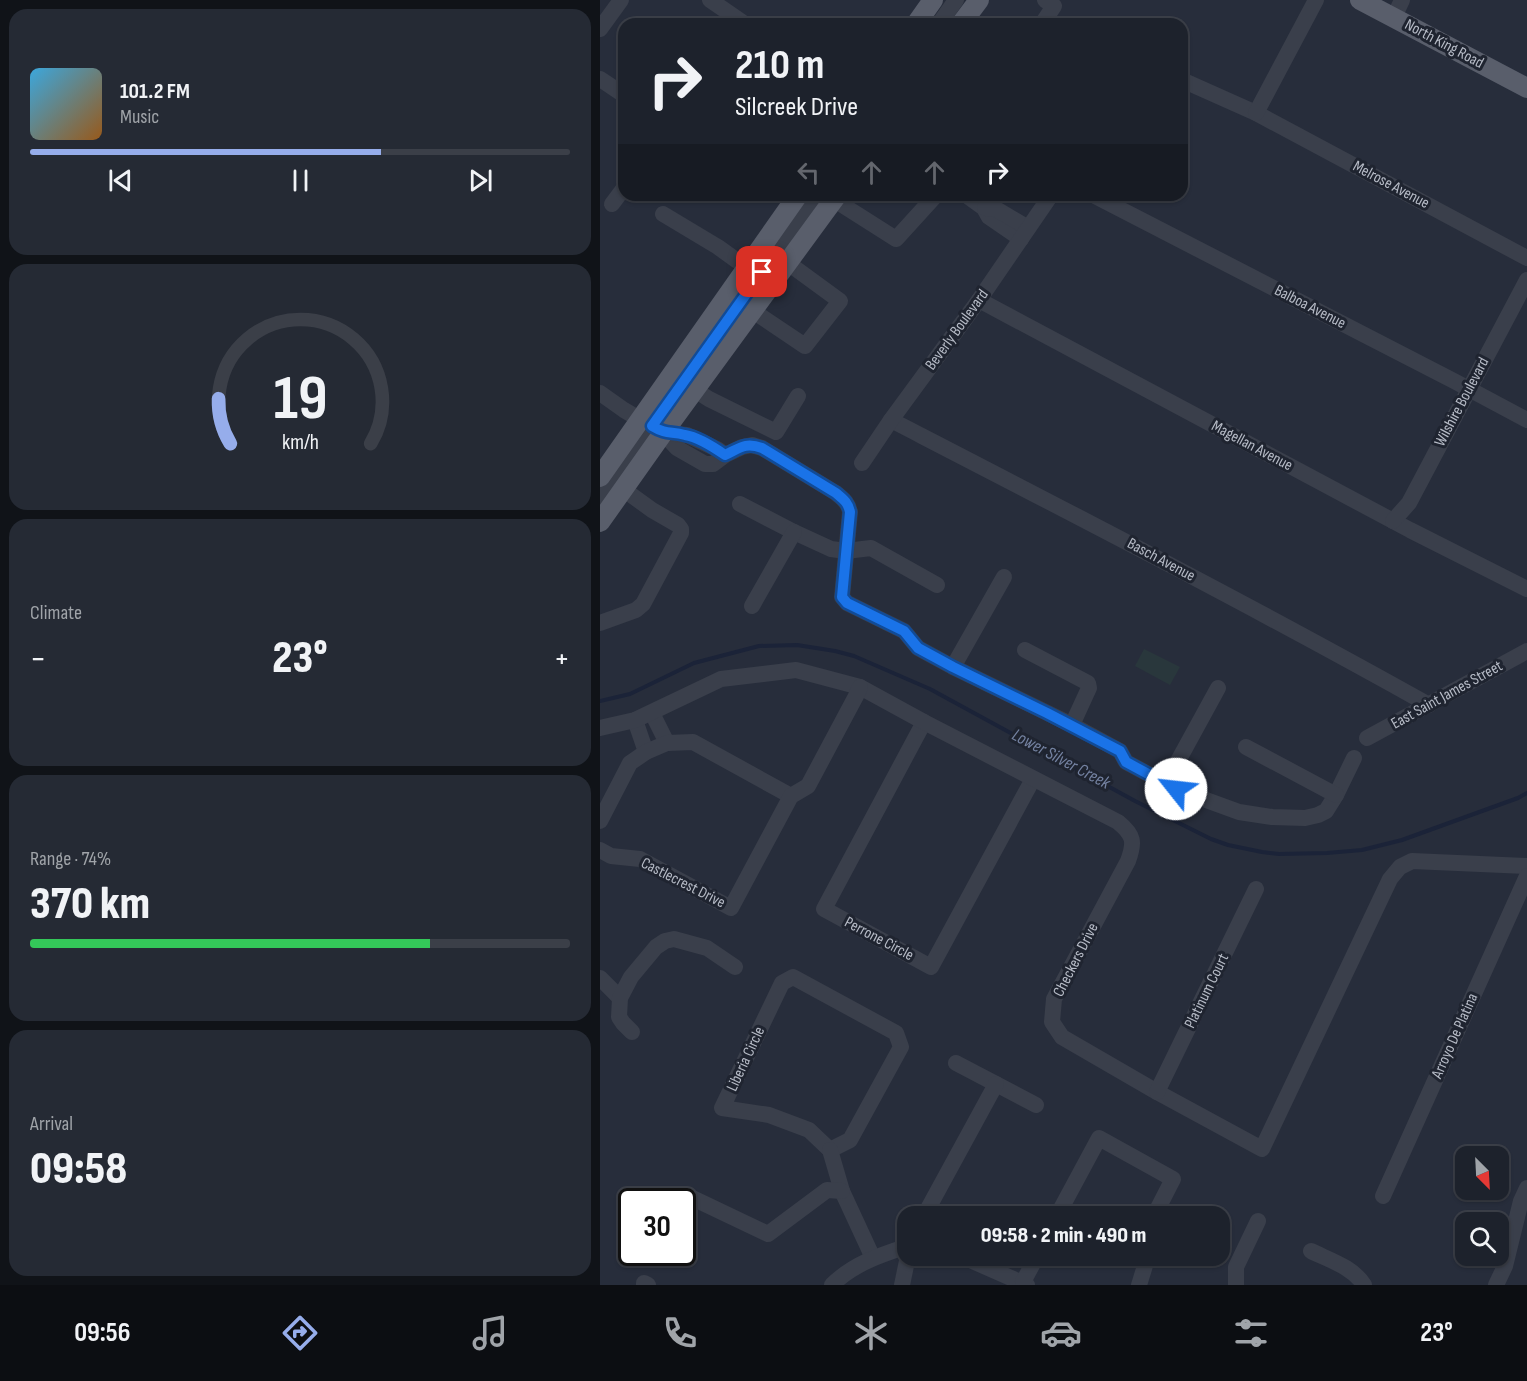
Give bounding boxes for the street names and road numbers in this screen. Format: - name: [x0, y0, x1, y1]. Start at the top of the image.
- street label: North King Road: [1401, 15, 1487, 73]
- street label: Melrose Avenue: [1350, 157, 1432, 213]
- street label: Balboa Avenue: [1271, 281, 1349, 333]
- street label: Beverly Boulevard: [921, 286, 993, 374]
- street label: Wilshire Boulevard: [1431, 354, 1493, 450]
- street label: Magellan Avenue: [1208, 417, 1296, 475]
- street label: Basch Avenue: [1124, 534, 1198, 586]
- street label: East Saint James Street: [1388, 657, 1506, 733]
- street label: Castlecrest Drive: [638, 854, 728, 912]
- street label: Perrone Circle: [841, 913, 917, 965]
- street label: Checkers Drive: [1049, 920, 1103, 1000]
- street label: Platinum Court: [1181, 950, 1233, 1031]
- street label: Arroyo De Platina: [1427, 990, 1482, 1083]
- street label: Liberia Circle: [723, 1024, 769, 1094]

